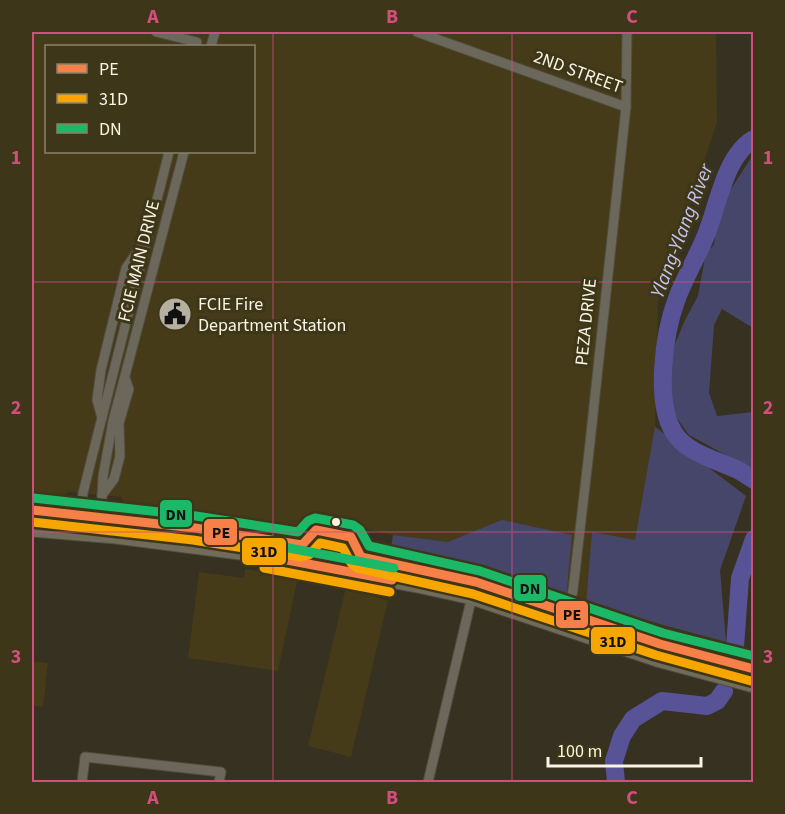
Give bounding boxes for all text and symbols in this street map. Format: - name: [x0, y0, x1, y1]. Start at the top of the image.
- text: A: [146, 3, 159, 31]
- text: B: [386, 3, 398, 31]
- text: C: [626, 3, 638, 31]
- street label: 2ND STREET: [530, 44, 626, 100]
- legend: [45, 45, 255, 153]
- text: PE: [99, 57, 119, 82]
- text: 31D: [99, 87, 128, 112]
- text: DN: [99, 117, 122, 142]
- text: 1: [11, 144, 21, 172]
- text: 1: [763, 144, 773, 172]
- water label: Ylang-Ylang River: [644, 159, 721, 302]
- street label: FCIE MAIN DRIVE: [112, 198, 166, 324]
- street label: PEZA DRIVE: [569, 277, 603, 367]
- place label: FCIE Fire Department Station: [198, 292, 346, 338]
- public building icon: FCIE Fire Department Station: [157, 296, 193, 332]
- text: 2: [11, 394, 21, 422]
- text: 2: [763, 394, 773, 422]
- line badge: DN: [159, 499, 193, 528]
- text: DN: [166, 504, 186, 526]
- unlabelled marker: [330, 516, 342, 528]
- line badge: PE: [203, 518, 238, 546]
- text: PE: [212, 522, 230, 544]
- line badge: 31D: [241, 537, 287, 566]
- text: 31D: [250, 541, 278, 563]
- line badge: DN: [513, 574, 547, 602]
- text: DN: [520, 578, 540, 600]
- line badge: PE: [555, 600, 589, 629]
- text: PE: [563, 604, 581, 626]
- line badge: 31D: [590, 626, 636, 655]
- text: 31D: [599, 631, 627, 653]
- text: 3: [11, 643, 21, 671]
- text: 3: [763, 643, 773, 671]
- scale bar: [548, 730, 701, 768]
- text: 100 m: [557, 739, 602, 764]
- text: A: [146, 784, 159, 812]
- text: B: [386, 784, 398, 812]
- text: C: [626, 784, 638, 812]

